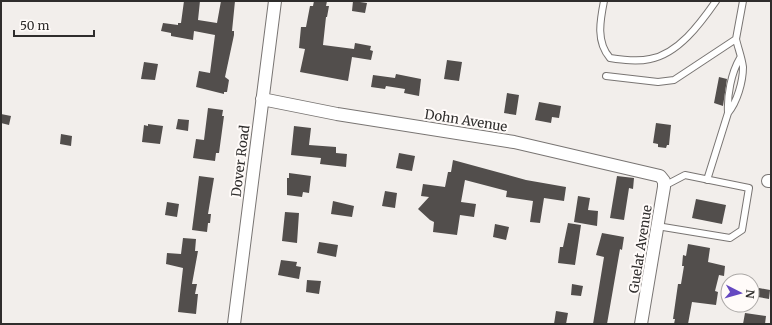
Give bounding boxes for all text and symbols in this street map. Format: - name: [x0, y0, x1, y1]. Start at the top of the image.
- scale bar: [14, 12, 94, 38]
- text: 50 m: [20, 18, 49, 33]
- street label: Dohn Avenue: [423, 106, 509, 135]
- street label: Dover Road: [228, 124, 253, 198]
- street label: Guelat Avenue: [625, 204, 656, 294]
- north arrow: [720, 273, 760, 313]
- text: N: [742, 289, 757, 299]

